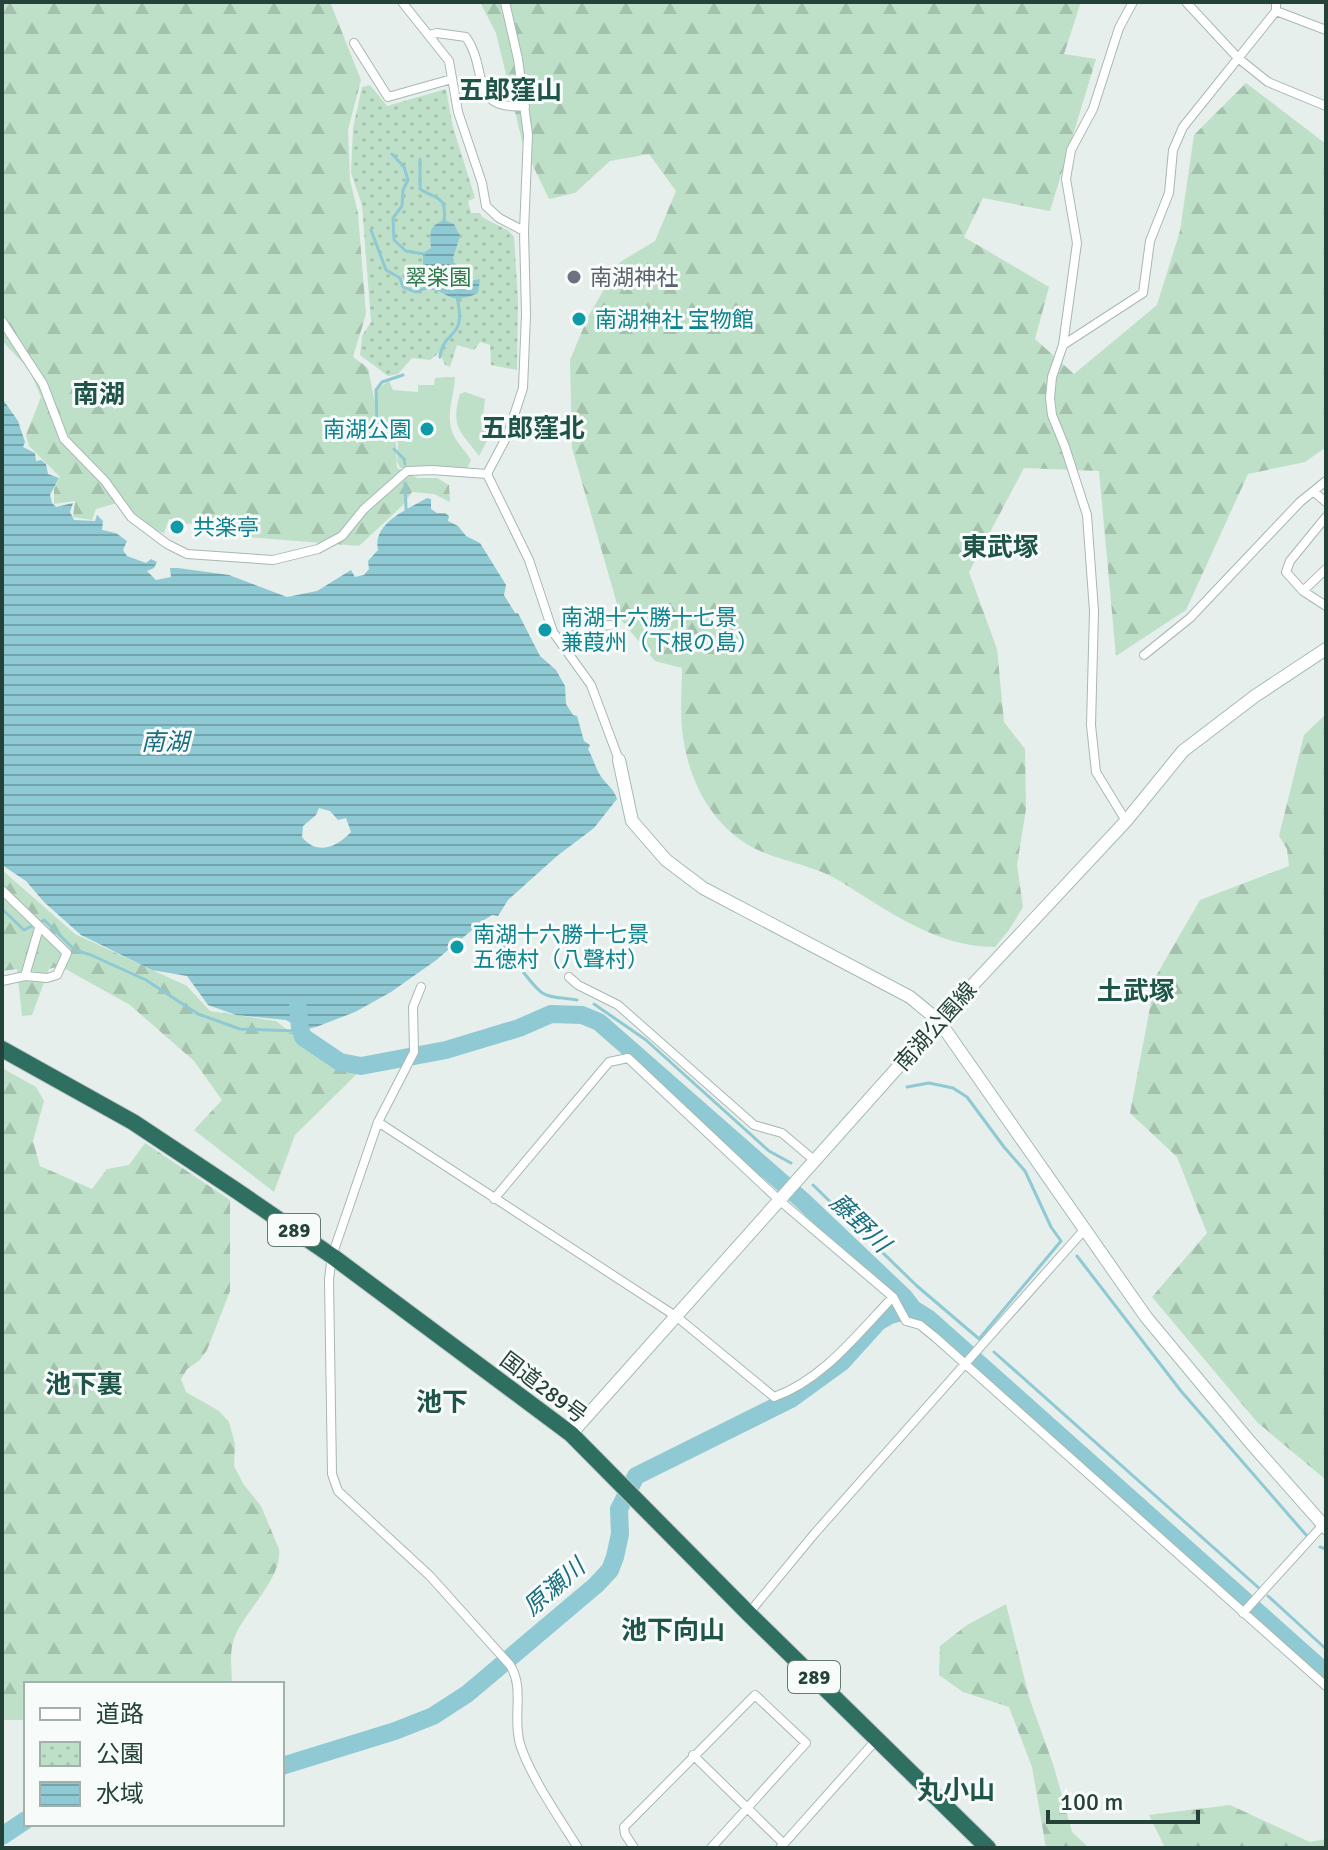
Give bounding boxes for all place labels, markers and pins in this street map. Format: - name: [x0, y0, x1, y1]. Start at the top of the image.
- place label: 南湖神社: [590, 264, 678, 291]
- marker: 南湖神社: [565, 268, 583, 286]
- place label: 南湖神社 宝物館: [595, 306, 754, 333]
- marker: 南湖神社 宝物館: [570, 310, 588, 328]
- place label: 南湖公園: [323, 416, 411, 443]
- marker: 南湖公園: [418, 420, 436, 438]
- place label: 共楽亭: [193, 514, 259, 541]
- marker: 共楽亭: [168, 518, 186, 536]
- place label: 南湖十六勝十七景 兼葭州（下根の島）: [561, 604, 759, 656]
- marker: 南湖十六勝十七景 兼葭州（下根の島）: [536, 621, 554, 639]
- place label: 南湖十六勝十七景 五徳村（八聲村）: [473, 921, 649, 973]
- marker: 南湖十六勝十七景 五徳村（八聲村）: [448, 938, 466, 956]

